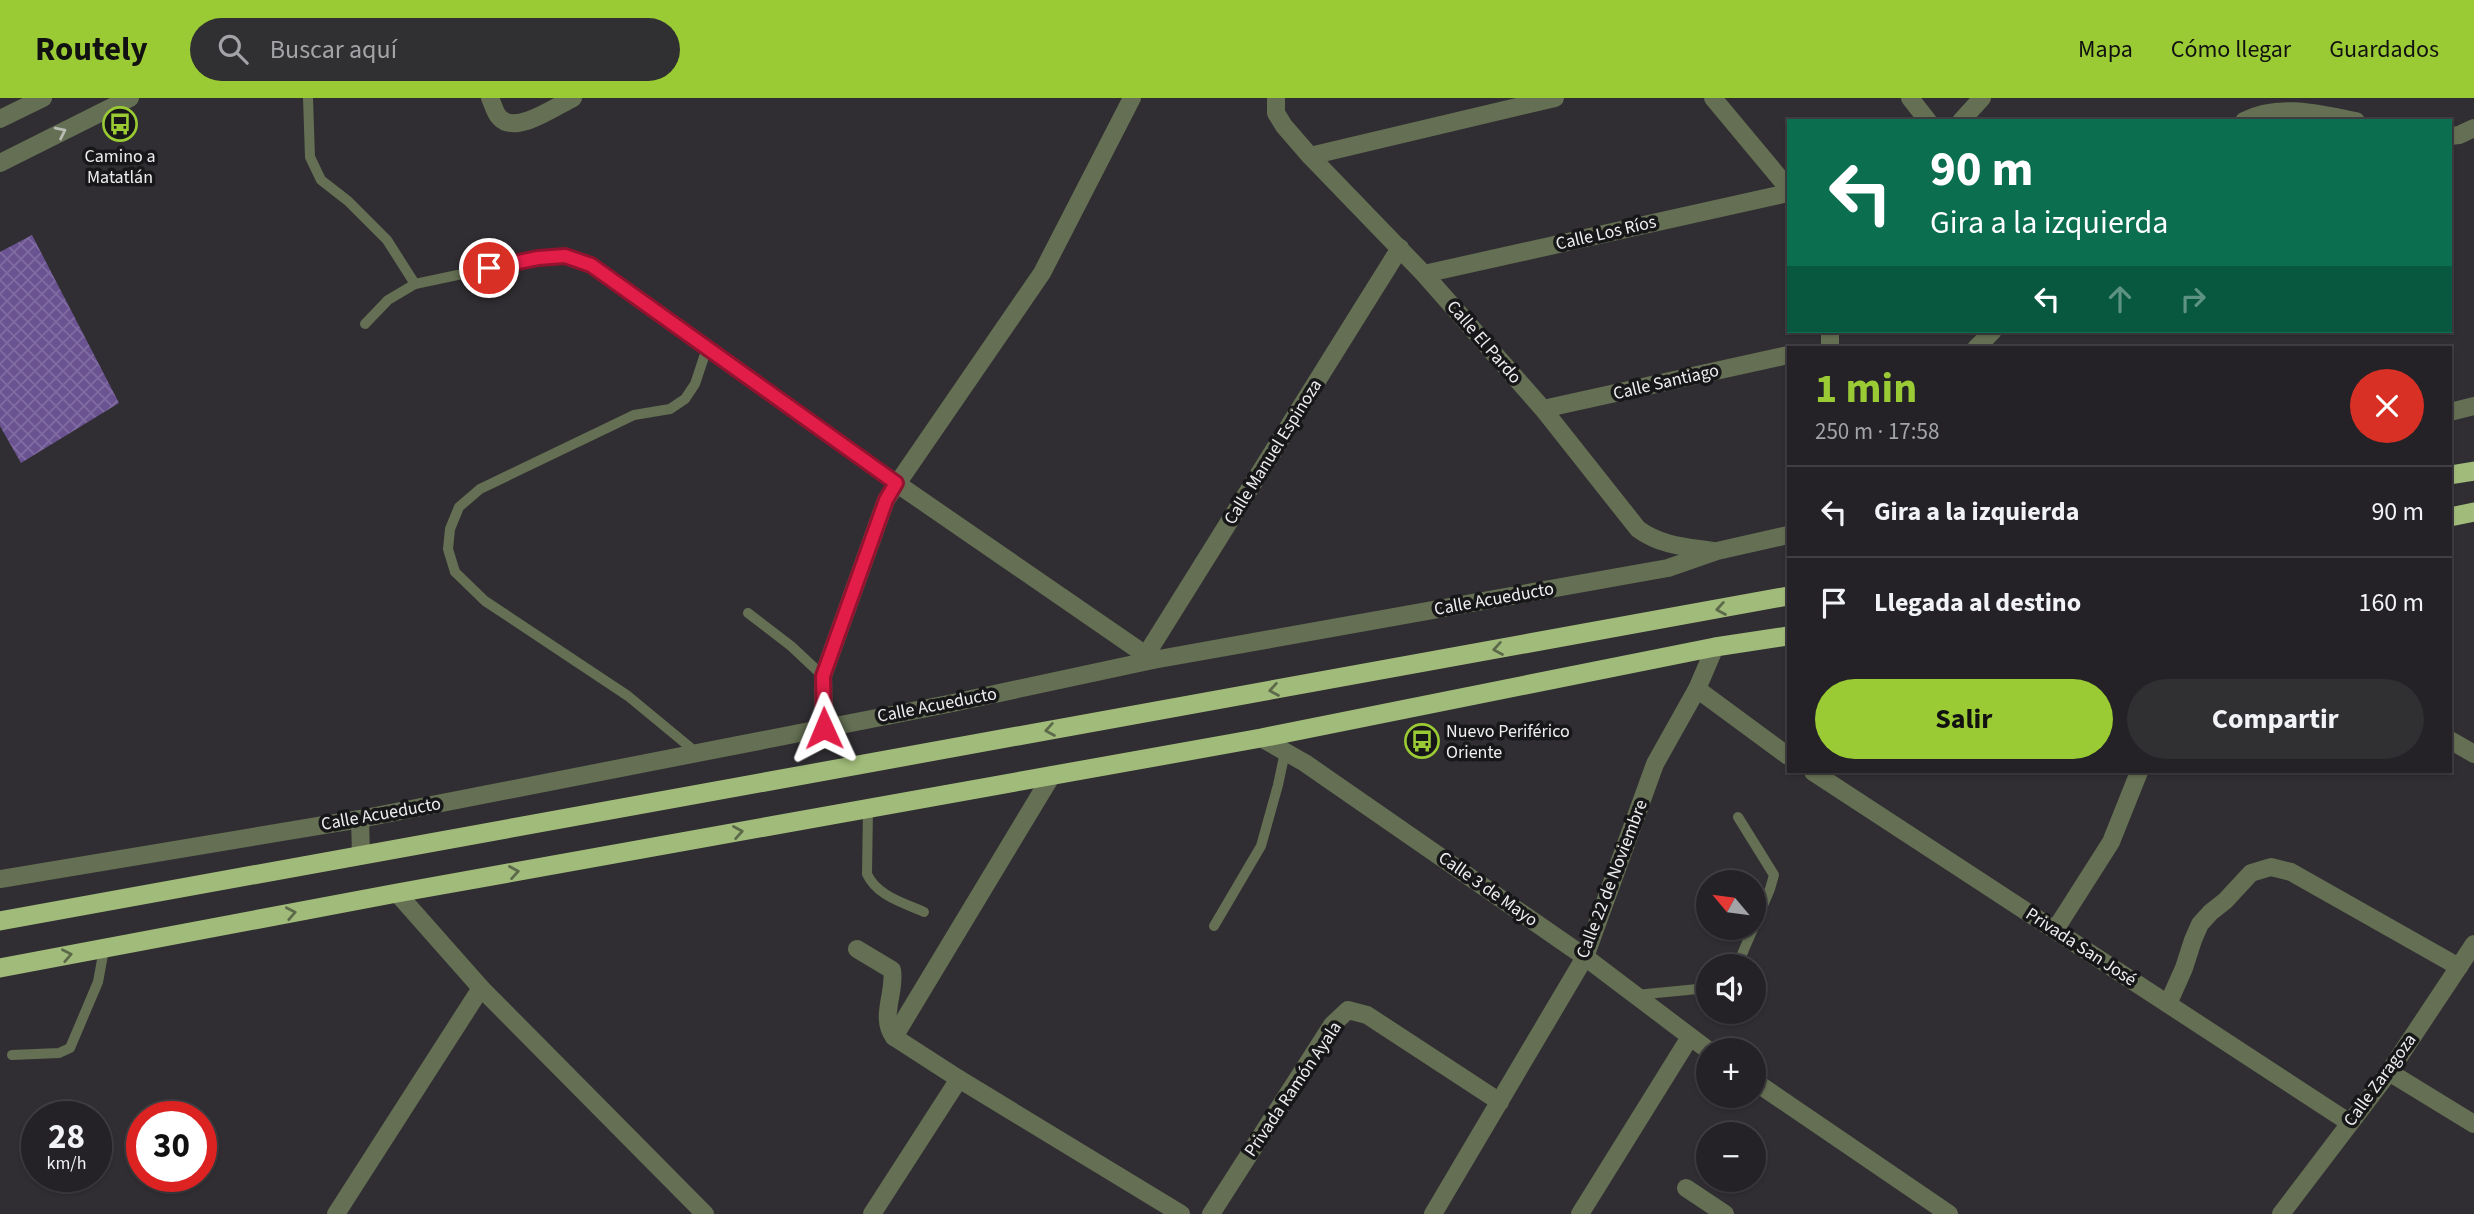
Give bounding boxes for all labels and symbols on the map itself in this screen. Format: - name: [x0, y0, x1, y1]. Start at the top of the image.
- bus stop icon: Camino a Matatlán: [101, 105, 139, 143]
- one-way arrow: [54, 127, 66, 141]
- place label: Camino a Matatlán: [85, 144, 155, 190]
- street label: Calle Los Ríos: [1553, 209, 1659, 257]
- pin: [459, 238, 519, 298]
- street label: Calle El Pardo: [1441, 295, 1527, 389]
- street label: Calle Santiago: [1611, 358, 1721, 406]
- street label: Calle Manuel Espinoza: [1218, 374, 1328, 530]
- street label: Calle Acueducto: [1432, 576, 1556, 622]
- one-way arrow: [1715, 600, 1727, 615]
- one-way arrow: [1492, 641, 1503, 656]
- street label: Calle Acueducto: [875, 681, 999, 729]
- one-way arrow: [1268, 682, 1280, 697]
- position arrow: [787, 691, 861, 765]
- place label: Nuevo Periférico Oriente: [1446, 719, 1570, 765]
- one-way arrow: [1044, 722, 1056, 737]
- bus stop icon: Nuevo Periférico Oriente: [1403, 722, 1441, 760]
- street label: Calle Acueducto: [319, 791, 443, 837]
- street label: Calle 22 de Noviembre: [1570, 796, 1654, 962]
- one-way arrow: [732, 825, 744, 840]
- street label: Calle 3 de Mayo: [1433, 845, 1543, 933]
- one-way arrow: [508, 865, 520, 880]
- north arrow: [1696, 870, 1766, 940]
- street label: Privada San José: [2021, 902, 2141, 992]
- one-way arrow: [285, 907, 297, 922]
- one-way arrow: [61, 949, 73, 964]
- street label: Privada Ramón Ayala: [1238, 1016, 1348, 1162]
- street label: Calle Zaragoza: [2338, 1028, 2422, 1132]
- speed limit sign: 30: [126, 1101, 217, 1192]

